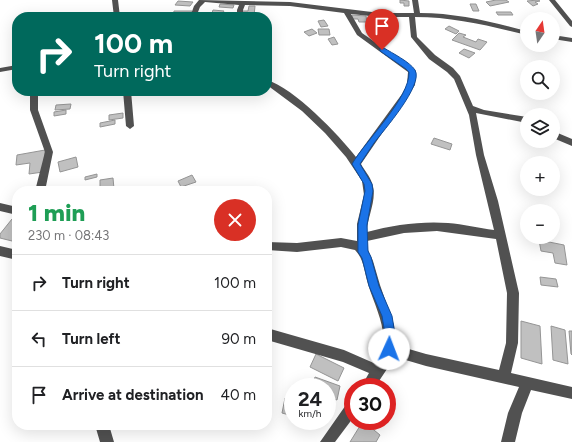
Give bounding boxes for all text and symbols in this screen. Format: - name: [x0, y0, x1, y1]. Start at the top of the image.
- pin: [365, 9, 399, 50]
- north arrow: [520, 12, 560, 52]
- map controls: [520, 12, 560, 244]
- icon: arrive: [371, 15, 393, 37]
- text: 100 m: [94, 26, 173, 60]
- icon: right: [28, 28, 80, 80]
- text: Turn right: [94, 60, 171, 82]
- button: search: [520, 60, 560, 100]
- button: layers: [520, 108, 560, 148]
- button: +: [520, 156, 560, 196]
- text: 1 min: [28, 198, 85, 227]
- button: close: [214, 199, 256, 241]
- button: −: [520, 204, 560, 244]
- text: 230 m · 08:43: [28, 228, 109, 243]
- icon: right: [28, 272, 50, 294]
- text: Turn right: [62, 274, 130, 292]
- text: 100 m: [214, 274, 256, 292]
- icon: left: [28, 328, 50, 350]
- position arrow: [368, 328, 410, 370]
- text: Turn left: [62, 330, 120, 348]
- text: 90 m: [221, 330, 256, 348]
- speed limit sign: 30: [344, 378, 396, 430]
- icon: arrive: [28, 384, 50, 406]
- text: Arrive at destination: [62, 386, 203, 404]
- text: 40 m: [221, 386, 256, 404]
- text: 24: [298, 387, 322, 411]
- text: km/h: [299, 407, 321, 420]

